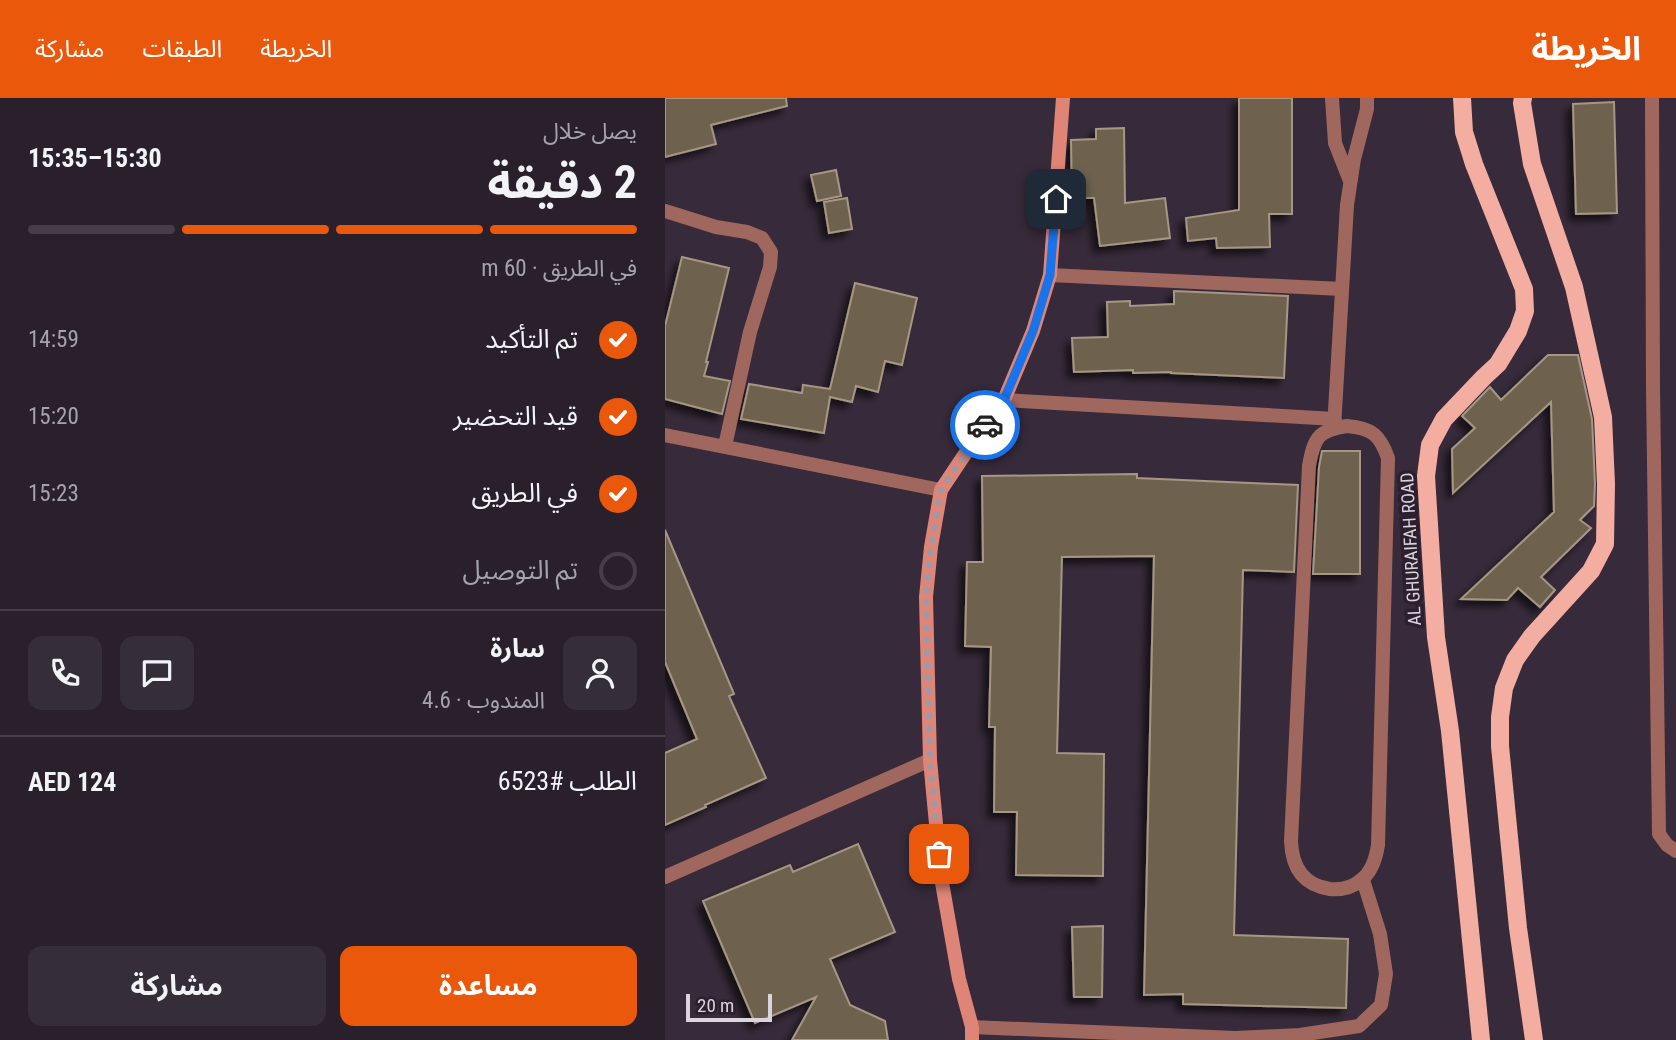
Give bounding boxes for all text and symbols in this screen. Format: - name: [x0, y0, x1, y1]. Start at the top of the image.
- text: الخريطة: [1531, 29, 1641, 68]
- text: مشاركة: [35, 35, 104, 63]
- text: الطبقات: [142, 35, 222, 63]
- text: الخريطة: [260, 35, 332, 63]
- text: يصل خلال: [543, 118, 637, 145]
- text: 15:30–15:35: [28, 143, 162, 173]
- text: 2 دقيقة: [487, 155, 637, 209]
- pin: [1026, 169, 1086, 229]
- icon: home: [1037, 180, 1075, 218]
- text: في الطريق · 60 m: [481, 255, 637, 282]
- icon: check: [599, 321, 637, 359]
- text: تم التأكيد: [485, 324, 578, 354]
- text: 14:59: [28, 326, 79, 353]
- courier: [950, 390, 1020, 460]
- icon: check: [599, 398, 637, 436]
- text: قيد التحضير: [453, 401, 578, 431]
- text: 15:20: [28, 403, 79, 430]
- icon: car: [966, 406, 1004, 444]
- street label: AL GHURAIFAH ROAD: [1396, 472, 1425, 626]
- icon: check: [599, 475, 637, 513]
- text: في الطريق: [472, 478, 578, 508]
- text: 15:23: [28, 480, 79, 507]
- text: تم التوصيل: [463, 555, 578, 585]
- text: سارة: [490, 633, 545, 663]
- button: phone: [28, 636, 102, 710]
- button: chat: [120, 636, 194, 710]
- button: person: [563, 636, 637, 710]
- text: المندوب · 4.6: [422, 687, 545, 714]
- text: الطلب #6523: [498, 766, 637, 796]
- text: AED 124: [28, 767, 116, 797]
- pin: [909, 824, 969, 884]
- icon: bag: [920, 835, 958, 873]
- button: مشاركة: [28, 946, 326, 1026]
- button: مساعدة: [340, 946, 637, 1026]
- scale bar: [686, 991, 772, 1023]
- text: 20 m: [697, 994, 734, 1017]

